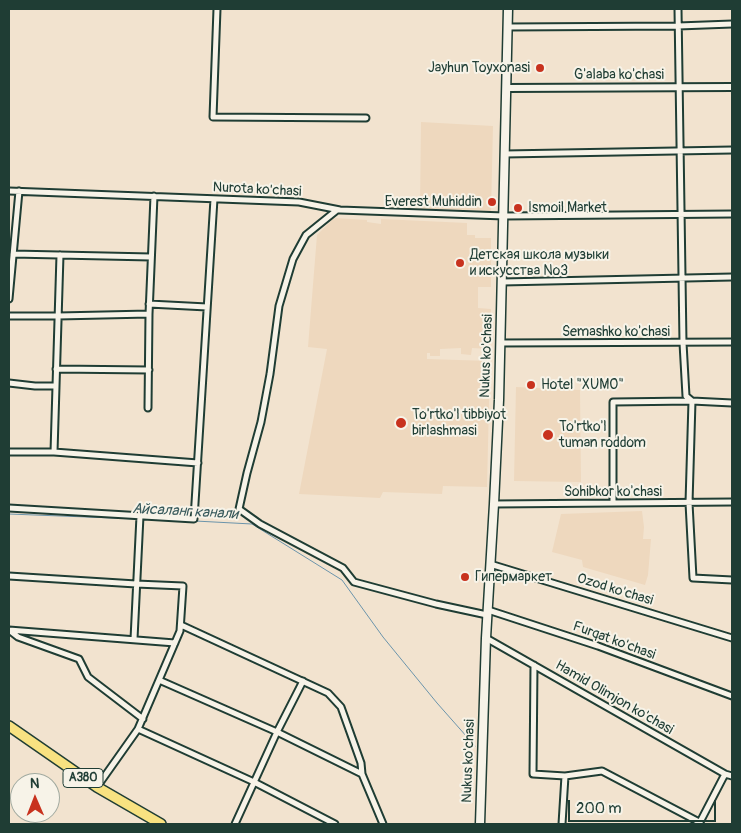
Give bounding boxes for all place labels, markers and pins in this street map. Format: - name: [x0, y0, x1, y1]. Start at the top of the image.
- place label: Jayhun Toyxonasi: [428, 60, 530, 76]
- marker: Jayhun Toyxonasi: [534, 62, 546, 74]
- place label: Everest Muhiddin: [385, 194, 482, 210]
- marker: Everest Muhiddin: [486, 196, 498, 208]
- place label: Ismoil Market: [528, 200, 607, 216]
- marker: Ismoil Market: [512, 202, 524, 214]
- place label: Детская школа музыки и искусства №3: [470, 247, 609, 280]
- marker: Детская школа музыки и искусства №3: [454, 257, 466, 269]
- place label: Hotel "XUMO": [541, 377, 624, 393]
- marker: Hotel "XUMO": [525, 379, 537, 391]
- place label: To'rtko'l tibbiyot birlashmasi: [412, 407, 506, 440]
- marker: To'rtko'l tibbiyot birlashmasi: [394, 416, 408, 430]
- place label: To'rtko'l tuman roddom: [559, 419, 646, 452]
- marker: To'rtko'l tuman roddom: [541, 428, 555, 442]
- place label: Гипермаркет: [475, 569, 552, 585]
- marker: Гипермаркет: [459, 571, 471, 583]

